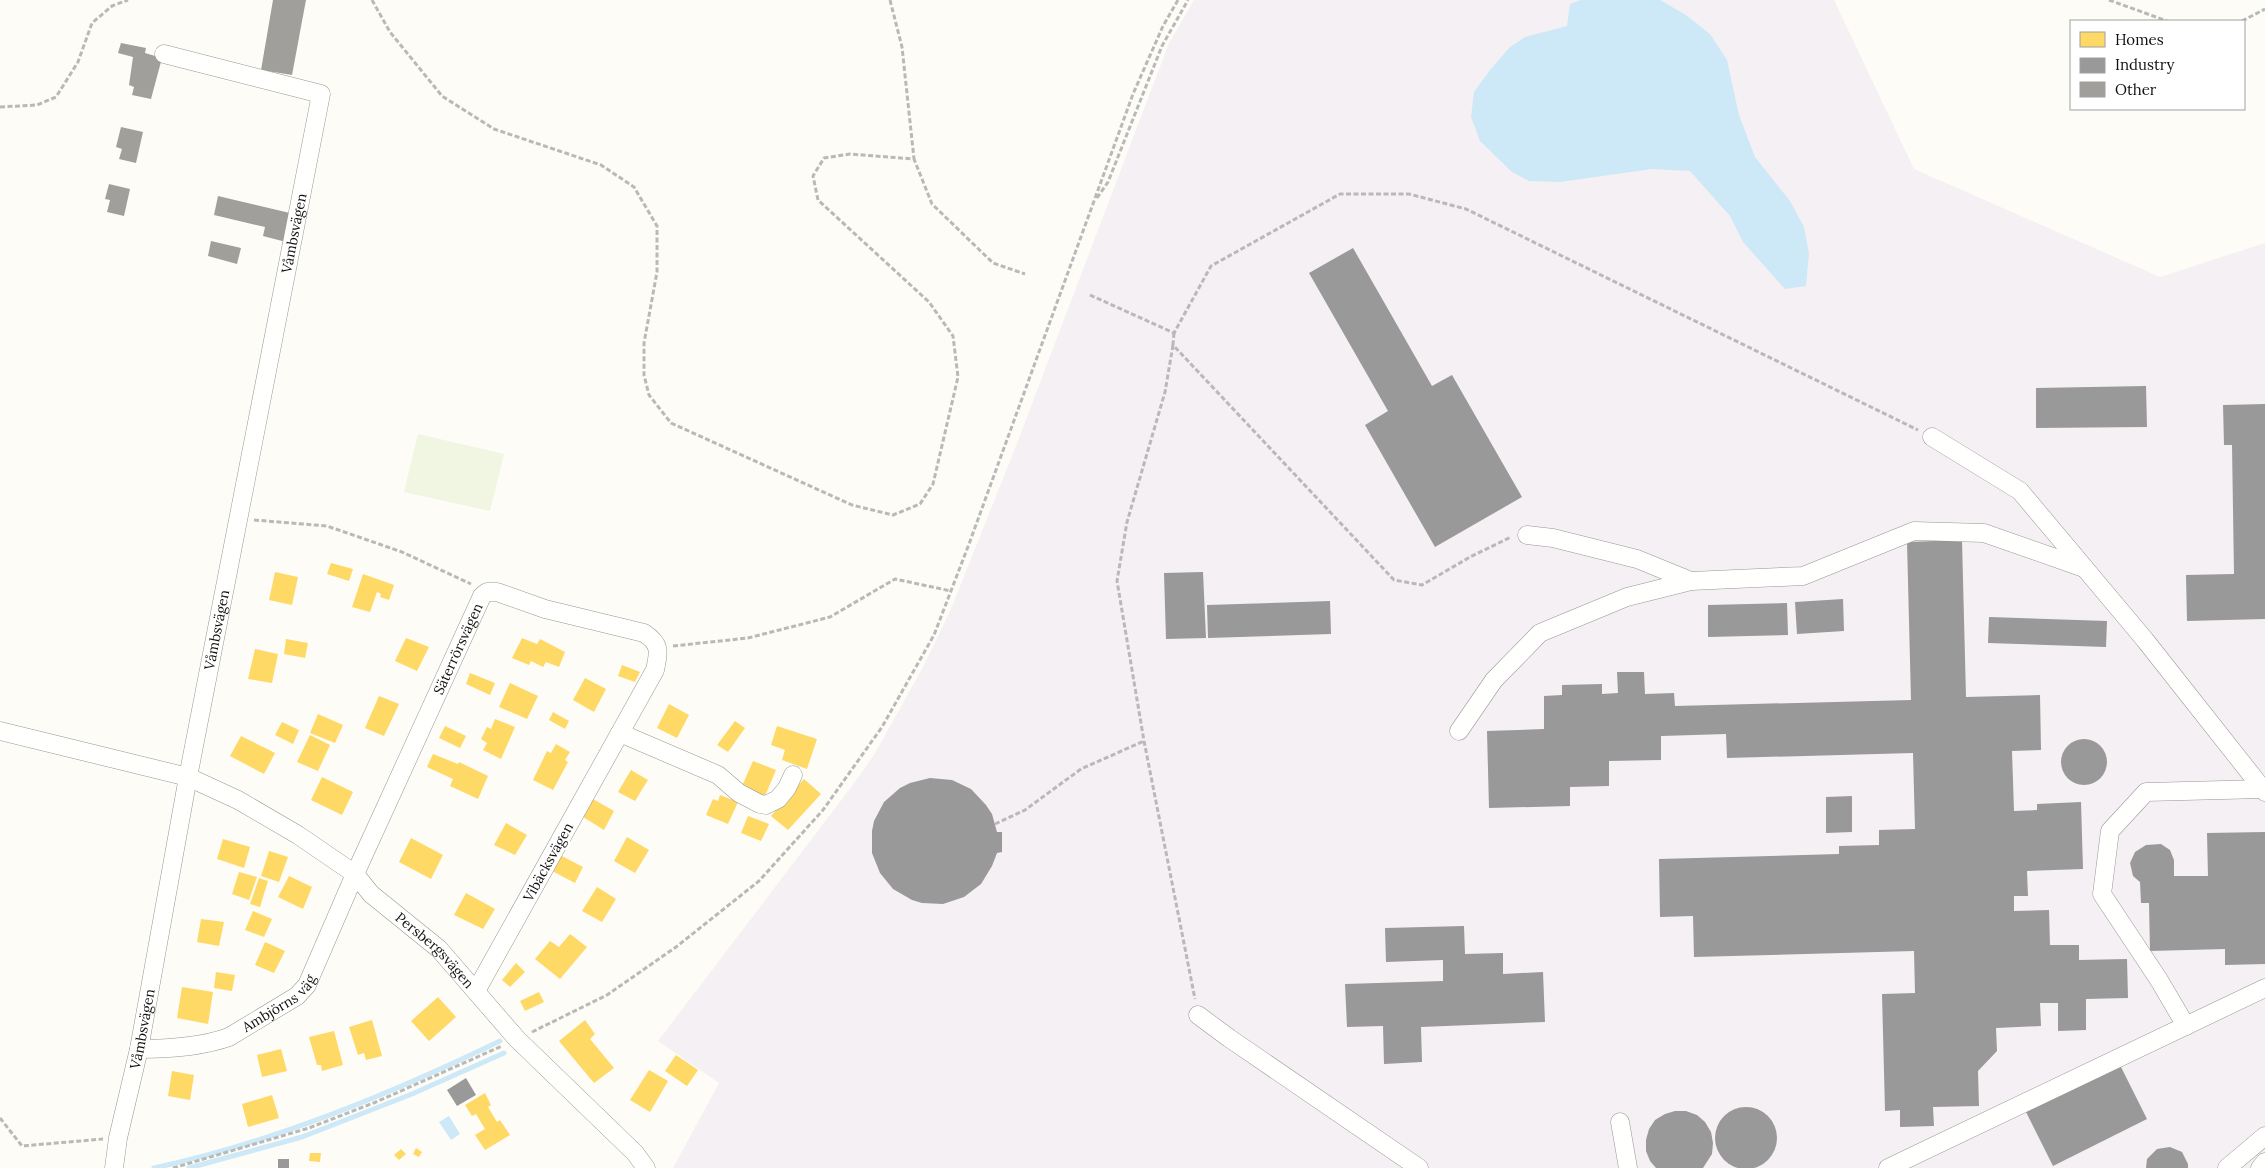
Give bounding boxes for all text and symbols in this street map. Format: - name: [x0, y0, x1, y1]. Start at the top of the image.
- legend: [2070, 20, 2245, 110]
- text: Homes: [2115, 30, 2164, 49]
- text: Industry: [2115, 55, 2174, 74]
- text: Other: [2115, 80, 2157, 99]
- street label: Våmbsvägen: [277, 191, 311, 276]
- street label: Våmbsvägen: [200, 588, 233, 672]
- street label: Säterrörsvägen: [429, 600, 487, 697]
- street label: Vibäcksvägen: [518, 819, 577, 906]
- street label: Persbergsvägen: [392, 908, 478, 992]
- street label: Ambjörns väg: [238, 972, 320, 1037]
- street label: Våmbsvägen: [125, 987, 159, 1072]

